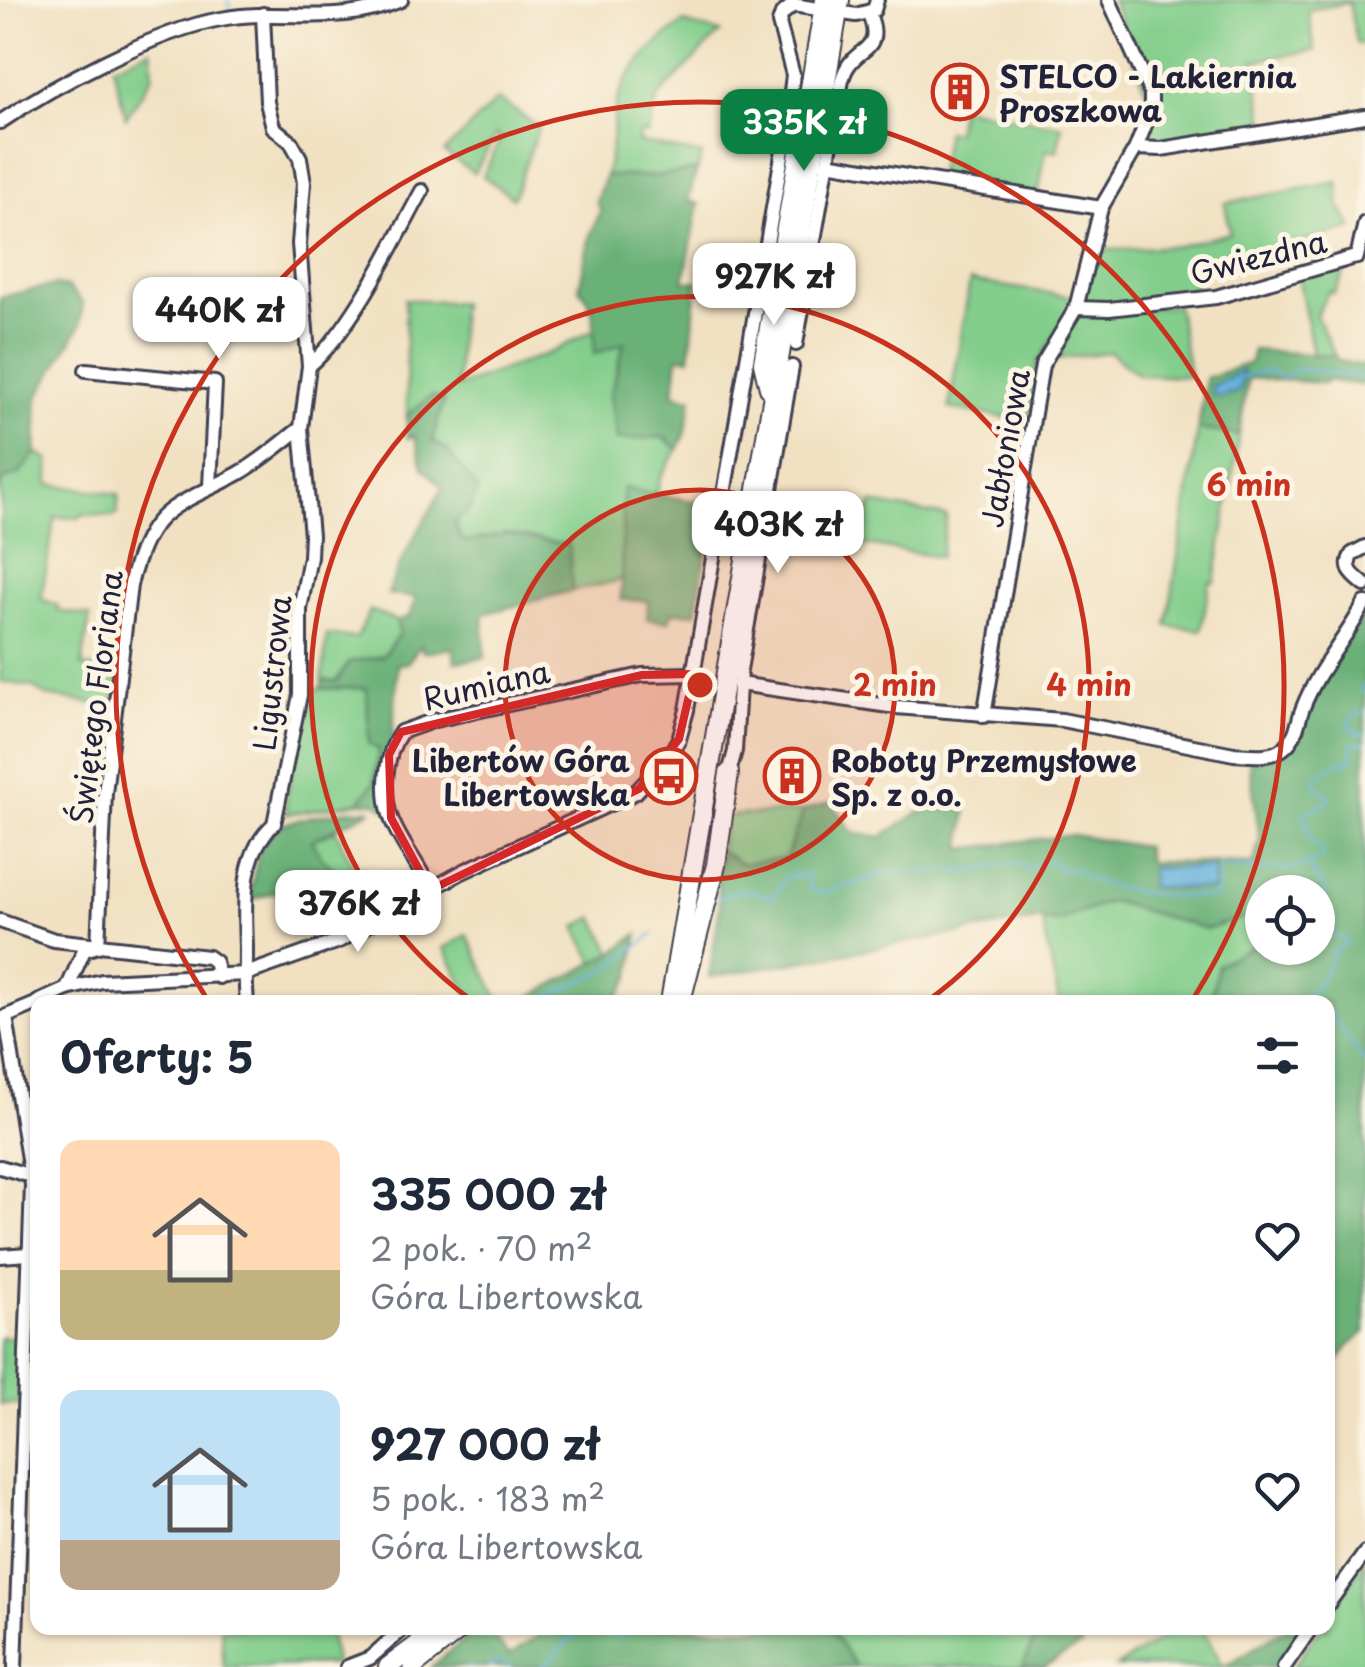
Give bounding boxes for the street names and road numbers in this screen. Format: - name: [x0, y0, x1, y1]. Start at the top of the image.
- street label: Gwiezdna: [1185, 217, 1331, 295]
- street label: Jabłoniowa: [968, 365, 1040, 531]
- street label: Świętego Floriana: [57, 567, 133, 826]
- street label: Ligustrowa: [240, 593, 302, 753]
- street label: Rumiana: [418, 648, 554, 720]

